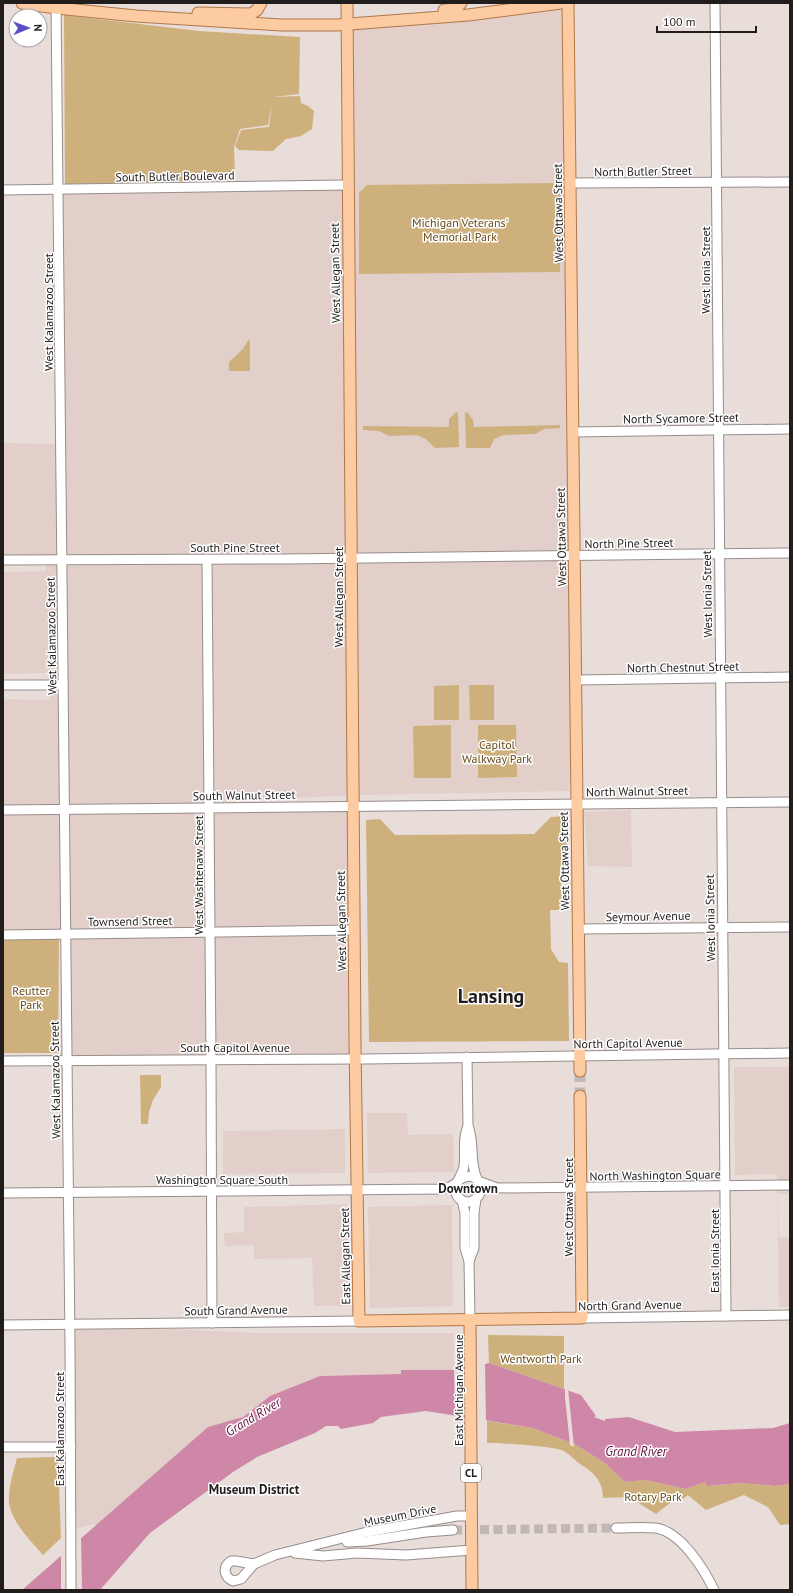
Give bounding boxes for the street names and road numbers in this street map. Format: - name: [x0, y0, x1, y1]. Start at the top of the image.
- street label: West Ottawa Street: [550, 163, 566, 263]
- street label: North Butler Street: [594, 163, 692, 179]
- street label: South Butler Boulevard: [115, 167, 235, 185]
- street label: West Allegan Street: [327, 223, 343, 323]
- street label: West Ionia Street: [698, 226, 713, 314]
- street label: West Kalamazoo Street: [41, 253, 56, 371]
- street label: North Sycamore Street: [623, 409, 739, 427]
- street label: West Ottawa Street: [553, 487, 569, 587]
- street label: North Pine Street: [584, 535, 674, 551]
- street label: South Pine Street: [190, 540, 280, 555]
- street label: West Allegan Street: [331, 547, 346, 647]
- street label: West Ionia Street: [699, 550, 715, 638]
- street label: West Kalamazoo Street: [42, 577, 60, 695]
- street label: North Chestnut Street: [627, 659, 739, 675]
- street label: North Walnut Street: [586, 783, 688, 799]
- street label: South Walnut Street: [193, 787, 295, 803]
- street label: West Ottawa Street: [556, 811, 572, 911]
- street label: West Washtenaw Street: [191, 815, 206, 935]
- street label: West Allegan Street: [333, 871, 349, 971]
- street label: West Ionia Street: [702, 874, 718, 962]
- street label: Seymour Avenue: [605, 908, 691, 924]
- street label: Townsend Street: [87, 913, 173, 929]
- street label: West Kalamazoo Street: [46, 1021, 64, 1139]
- street label: North Capitol Avenue: [573, 1035, 683, 1051]
- street label: South Capitol Avenue: [180, 1040, 290, 1055]
- street label: West Ottawa Street: [561, 1158, 576, 1256]
- street label: North Washington Square: [589, 1166, 721, 1184]
- street label: Washington Square South: [156, 1172, 288, 1187]
- street label: East Allegan Street: [337, 1207, 353, 1305]
- street label: East Ionia Street: [707, 1209, 722, 1293]
- street label: North Grand Avenue: [578, 1297, 682, 1313]
- street label: South Grand Avenue: [184, 1302, 288, 1318]
- street label: East Michigan Avenue: [451, 1334, 466, 1446]
- street label: East Kalamazoo Street: [52, 1372, 67, 1486]
- road number: CL: [461, 1464, 481, 1482]
- street label: Museum Drive: [363, 1501, 437, 1529]

